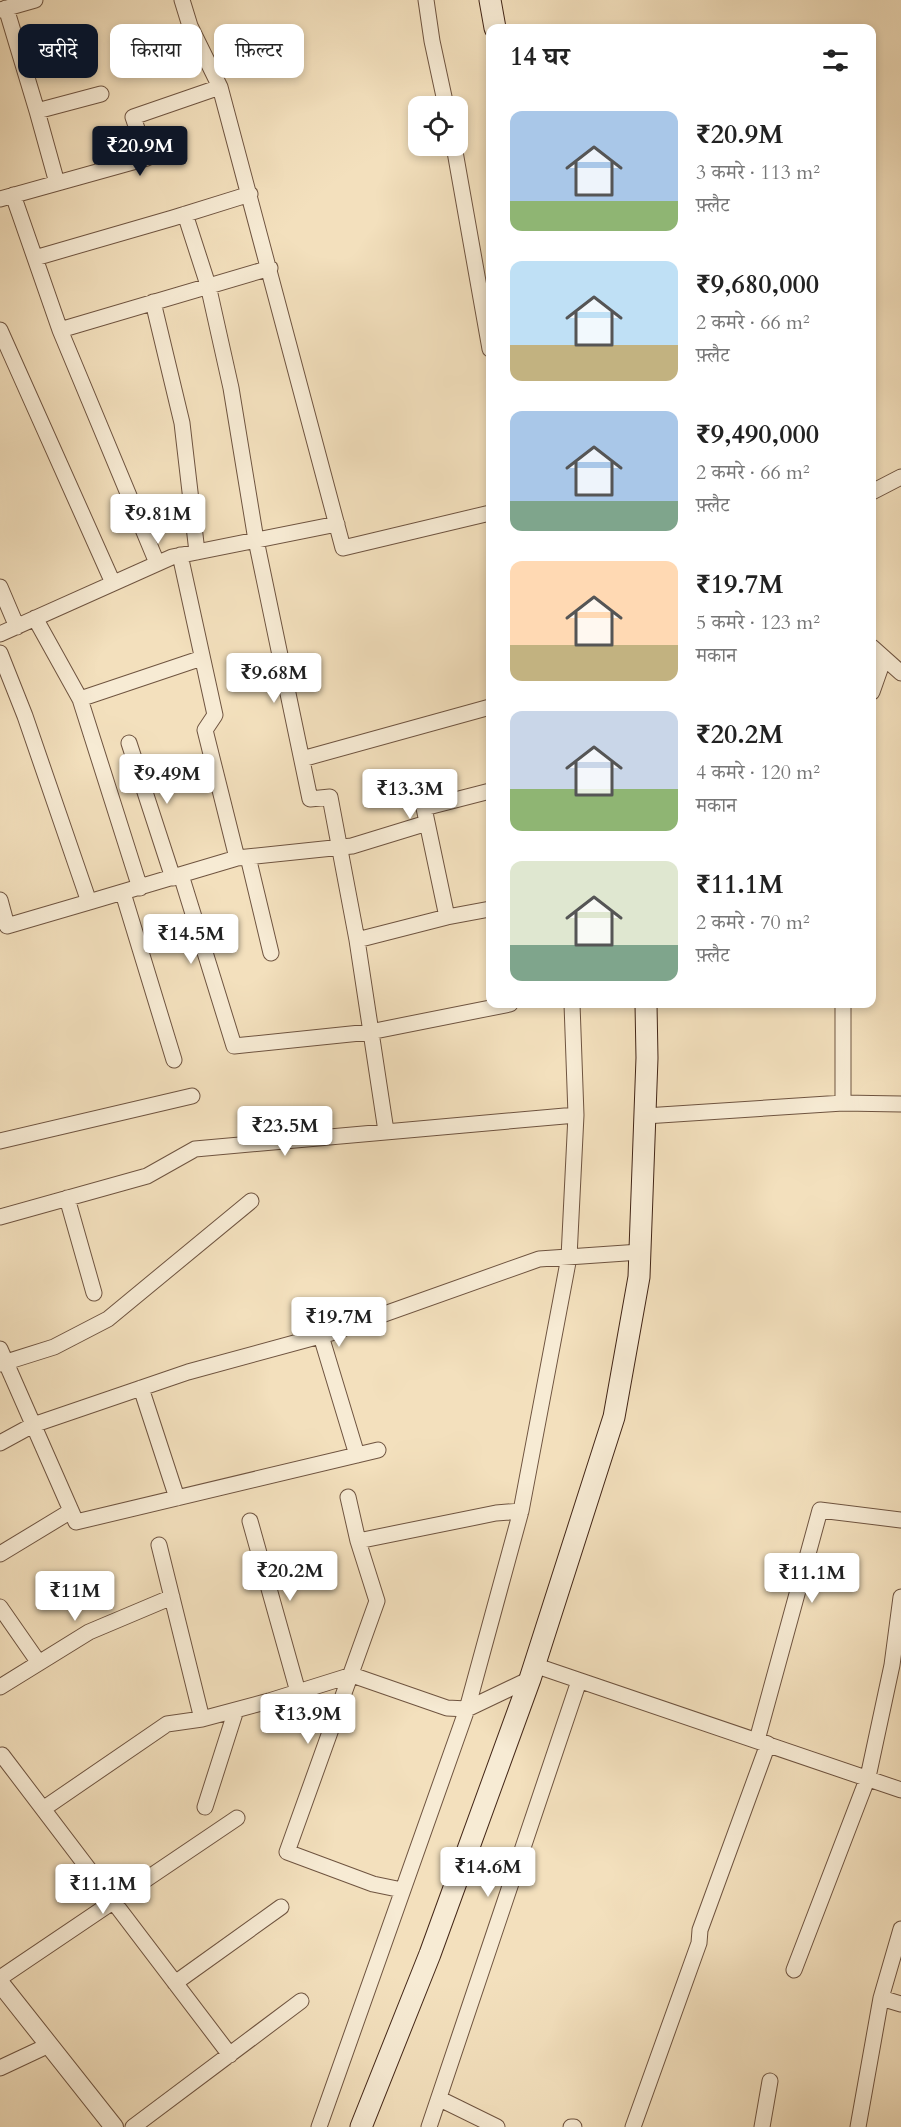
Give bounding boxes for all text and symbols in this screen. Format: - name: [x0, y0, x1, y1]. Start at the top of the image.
- chip: खरीदें: [18, 24, 98, 78]
- chip: किराया: [110, 24, 202, 78]
- chip: फ़िल्टर: [214, 24, 304, 78]
- text: 14 घर: [510, 39, 569, 74]
- icon: filters: [819, 44, 852, 77]
- map controls: [408, 96, 468, 156]
- button: locate: [408, 96, 468, 156]
- text: ₹20.9M: [696, 117, 783, 152]
- pin: ₹20.9M: [91, 126, 189, 177]
- text: ₹20.9M: [106, 132, 174, 159]
- icon: home: [558, 135, 630, 207]
- text: 3 कमरे · 113 m²: [696, 159, 820, 186]
- text: फ़्लैट: [696, 192, 729, 219]
- text: ₹9,680,000: [696, 267, 819, 302]
- icon: home: [558, 285, 630, 357]
- text: 2 कमरे · 66 m²: [696, 309, 810, 336]
- text: फ़्लैट: [696, 342, 729, 369]
- text: ₹9,490,000: [696, 417, 819, 452]
- icon: home: [558, 435, 630, 507]
- text: 2 कमरे · 66 m²: [696, 459, 810, 486]
- text: फ़्लैट: [696, 492, 729, 519]
- pin: ₹9.81M: [109, 494, 207, 545]
- text: ₹9.81M: [124, 500, 192, 527]
- text: ₹19.7M: [696, 567, 783, 602]
- icon: home: [558, 585, 630, 657]
- text: 5 कमरे · 123 m²: [696, 609, 820, 636]
- text: मकान: [696, 642, 737, 669]
- pin: ₹9.68M: [225, 653, 323, 704]
- text: ₹9.68M: [240, 659, 308, 686]
- text: ₹20.2M: [696, 717, 783, 752]
- icon: home: [558, 735, 630, 807]
- pin: ₹9.49M: [118, 754, 216, 805]
- text: 4 कमरे · 120 m²: [696, 759, 820, 786]
- text: ₹9.49M: [133, 760, 201, 787]
- pin: ₹13.3M: [361, 769, 459, 820]
- text: ₹13.3M: [376, 775, 444, 802]
- text: मकान: [696, 792, 737, 819]
- text: ₹11.1M: [696, 867, 783, 902]
- icon: home: [558, 885, 630, 957]
- text: 2 कमरे · 70 m²: [696, 909, 810, 936]
- pin: ₹14.5M: [142, 914, 240, 965]
- text: ₹14.5M: [157, 920, 225, 947]
- text: फ़्लैट: [696, 942, 729, 969]
- pin: ₹23.5M: [236, 1106, 334, 1157]
- text: ₹23.5M: [251, 1112, 319, 1139]
- pin: ₹19.7M: [290, 1297, 388, 1348]
- text: ₹19.7M: [305, 1303, 373, 1330]
- pin: ₹20.2M: [241, 1551, 339, 1602]
- pin: ₹11.1M: [763, 1553, 861, 1604]
- text: ₹20.2M: [256, 1557, 324, 1584]
- text: ₹11.1M: [778, 1559, 846, 1586]
- pin: ₹11M: [39, 1571, 111, 1622]
- text: ₹11M: [49, 1577, 101, 1604]
- pin: ₹13.9M: [259, 1694, 357, 1745]
- text: ₹13.9M: [274, 1700, 342, 1727]
- pin: ₹14.6M: [439, 1847, 537, 1898]
- text: ₹14.6M: [454, 1853, 522, 1880]
- pin: ₹11.1M: [54, 1864, 152, 1915]
- text: ₹11.1M: [69, 1870, 137, 1897]

